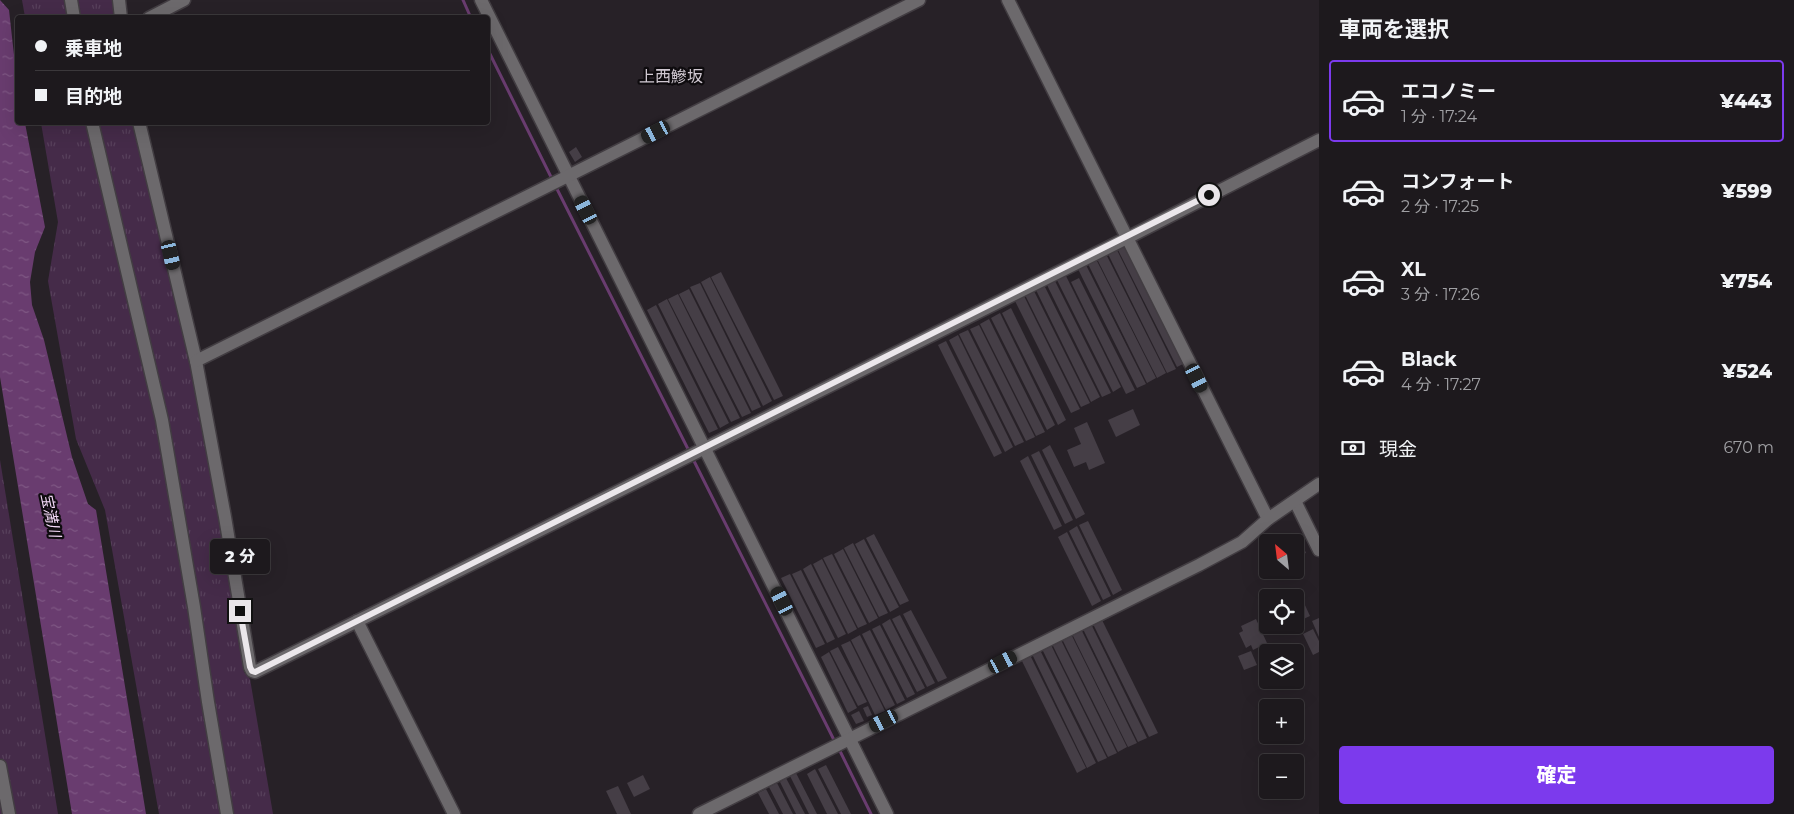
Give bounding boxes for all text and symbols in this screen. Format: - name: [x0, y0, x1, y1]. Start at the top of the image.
- text: 車両を選択: [1339, 16, 1449, 43]
- text: 乗車地: [65, 37, 122, 60]
- district label: 上西鰺坂: [639, 67, 703, 86]
- icon: car: [1341, 79, 1386, 124]
- text: エコノミー: [1401, 80, 1496, 103]
- text: 目的地: [65, 85, 122, 108]
- text: ¥443: [1720, 90, 1772, 113]
- text: 1 分 · 17:24: [1401, 107, 1477, 126]
- car: [639, 119, 672, 145]
- icon: car: [1341, 169, 1386, 214]
- text: コンフォート: [1401, 170, 1514, 193]
- text: ¥599: [1721, 180, 1772, 203]
- route start: [1198, 184, 1220, 206]
- car: [572, 193, 599, 227]
- text: 2 分 · 17:25: [1401, 197, 1479, 216]
- car: [160, 239, 181, 271]
- text: XL: [1401, 258, 1426, 281]
- icon: car: [1341, 259, 1386, 304]
- text: ¥754: [1721, 270, 1772, 293]
- text: 3 分 · 17:26: [1401, 285, 1480, 304]
- text: Black: [1401, 348, 1457, 371]
- icon: car: [1341, 349, 1386, 394]
- text: ¥524: [1722, 360, 1772, 383]
- car: [1183, 361, 1210, 395]
- text: 4 分 · 17:27: [1401, 375, 1481, 394]
- icon: cash: [1339, 434, 1367, 462]
- text: 現金: [1379, 438, 1417, 461]
- text: 670 m: [1724, 438, 1774, 457]
- water label: 宝満川: [37, 491, 65, 541]
- north arrow: [1259, 534, 1304, 579]
- map controls: [1259, 534, 1304, 799]
- callout: 2 分: [210, 538, 270, 574]
- text: 2 分: [225, 547, 255, 566]
- car: [768, 584, 795, 618]
- button: locate: [1259, 589, 1304, 634]
- route end: [229, 600, 251, 622]
- button: layers: [1259, 644, 1304, 689]
- car: [986, 649, 1019, 675]
- button: +: [1259, 699, 1304, 744]
- car: [867, 708, 900, 734]
- button: 確定: [1339, 746, 1774, 804]
- button: −: [1259, 754, 1304, 799]

